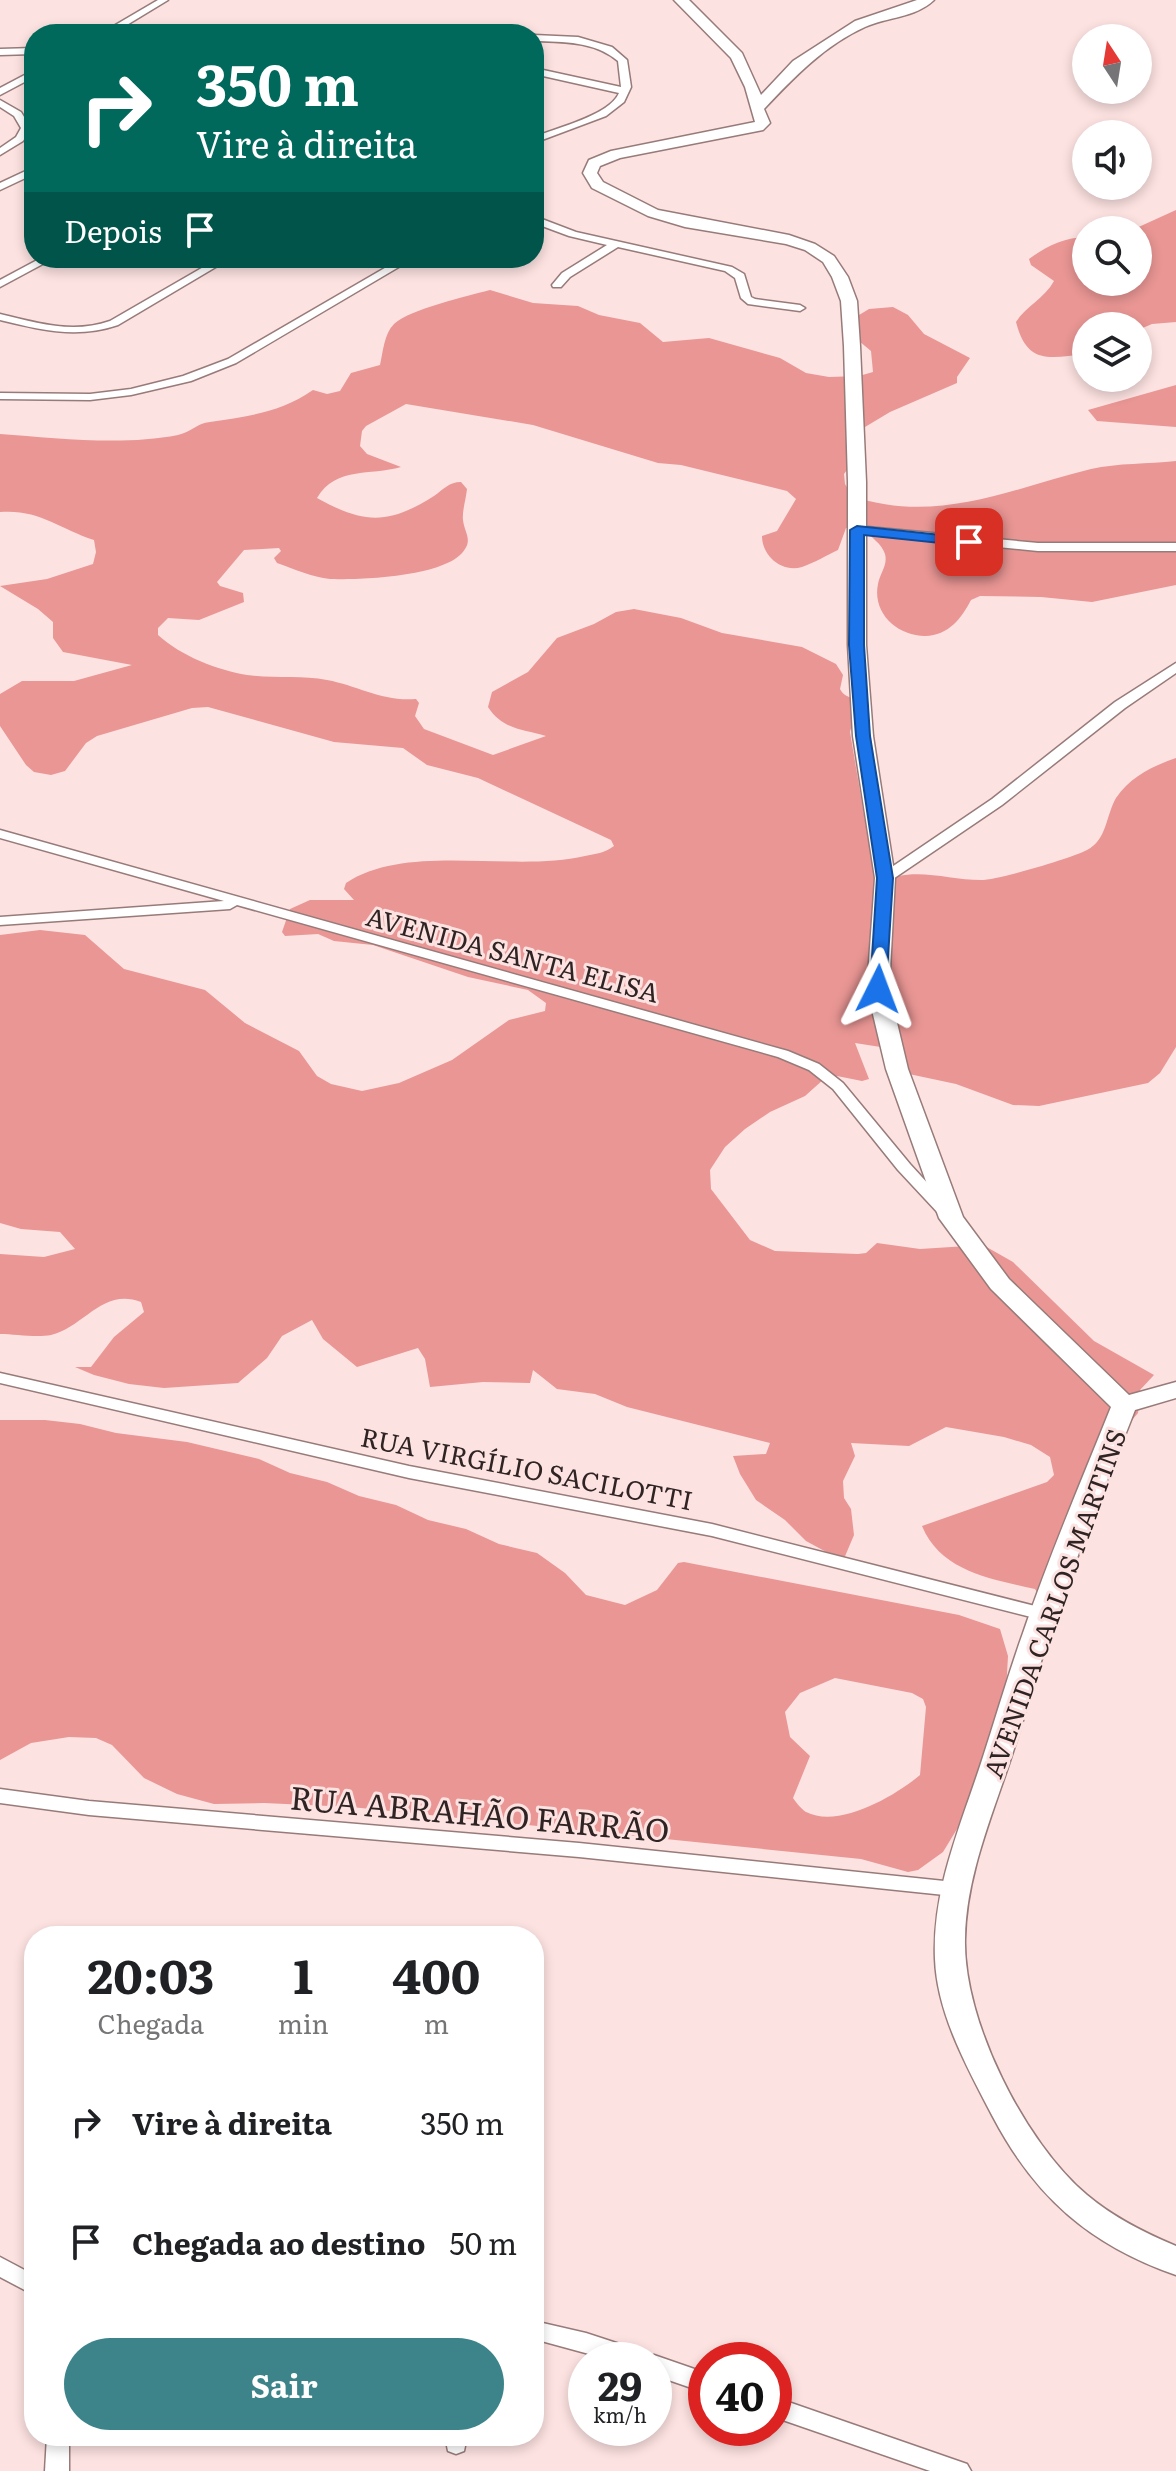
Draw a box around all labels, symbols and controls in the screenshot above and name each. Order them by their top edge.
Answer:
north arrow [1072,24,1152,104]
map controls [1072,24,1152,392]
text: 350 m [196,40,359,123]
icon: right [64,56,168,160]
text: Vire à direita [196,116,417,169]
button: sound [1072,120,1152,200]
text: Depois [64,208,162,252]
icon: arrive [178,208,222,252]
button: search [1072,216,1152,296]
button: layers [1072,312,1152,392]
pin [935,508,1003,576]
icon: arrive [947,520,991,564]
street label: AVENIDA SANTA ELISA [362,895,664,1011]
position arrow [836,947,920,1031]
street label: RUA VIRGÍLIO SACILOTTI [358,1416,696,1518]
street label: AVENIDA CARLOS MARTINS [972,1423,1134,1783]
street label: RUA ABRAHÃO FARRÃO [288,1772,672,1852]
text: 20:03 [88,1938,214,2009]
text: 1 [293,1938,313,2009]
text: 400 [392,1938,480,2009]
text: Chegada [98,2003,204,2042]
text: min [278,2003,329,2042]
text: m [424,2003,449,2042]
icon: right [64,2100,108,2144]
text: Vire à direita [132,2100,332,2144]
text: 350 m [420,2100,504,2144]
icon: arrive [64,2220,108,2264]
text: Chegada ao destino [132,2220,425,2264]
text: 50 m [449,2220,517,2264]
button: Sair [64,2338,504,2430]
speed limit sign: 40 [688,2342,792,2446]
text: 29 [598,2354,642,2413]
text: km/h [593,2399,647,2429]

